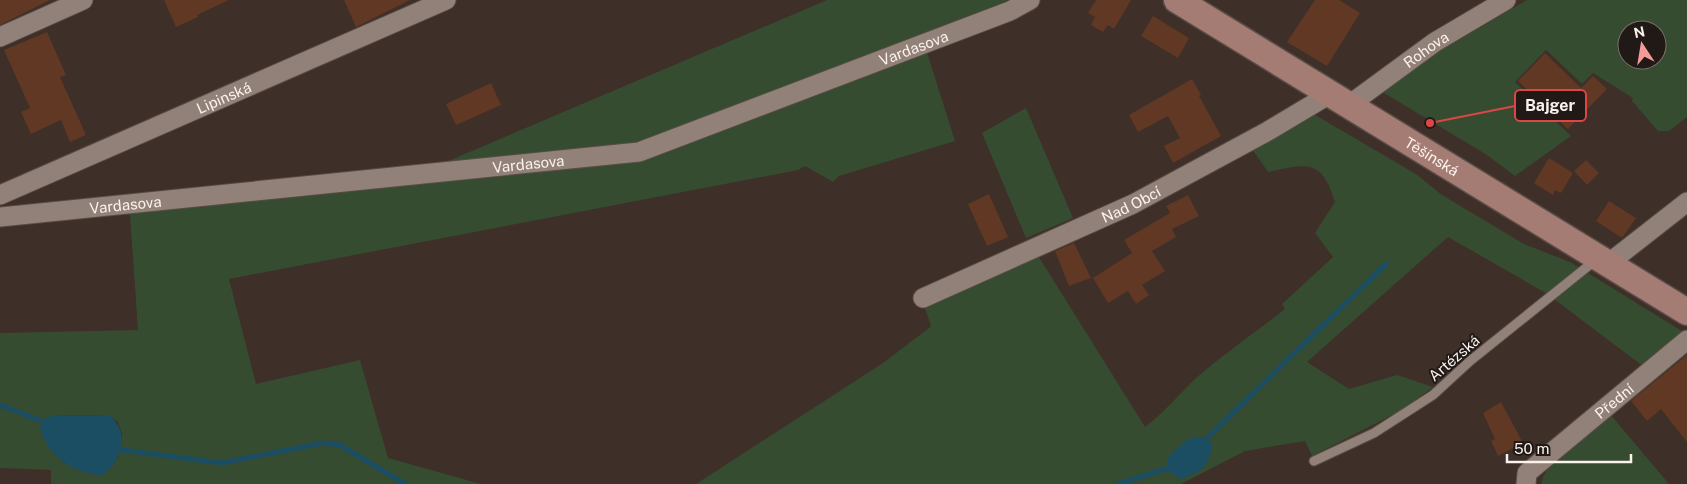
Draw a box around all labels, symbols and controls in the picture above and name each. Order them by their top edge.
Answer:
north arrow [1617,20,1667,70]
text: N [1632,23,1646,41]
street label: Vardasova [877,27,950,68]
street label: Rohova [1400,28,1451,71]
street label: Lipinská [194,78,254,117]
callout: Bajger [1515,90,1586,121]
text: Bajger [1525,96,1576,115]
street label: Těšínská [1402,133,1462,179]
street label: Vardasova [491,151,565,175]
street label: Nad Obcí [1099,182,1164,226]
street label: Vardasova [89,192,162,216]
street label: Artézská [1425,331,1483,385]
street label: Přední [1591,380,1637,422]
scale bar [1507,432,1631,464]
text: 50 m [1514,440,1549,457]

